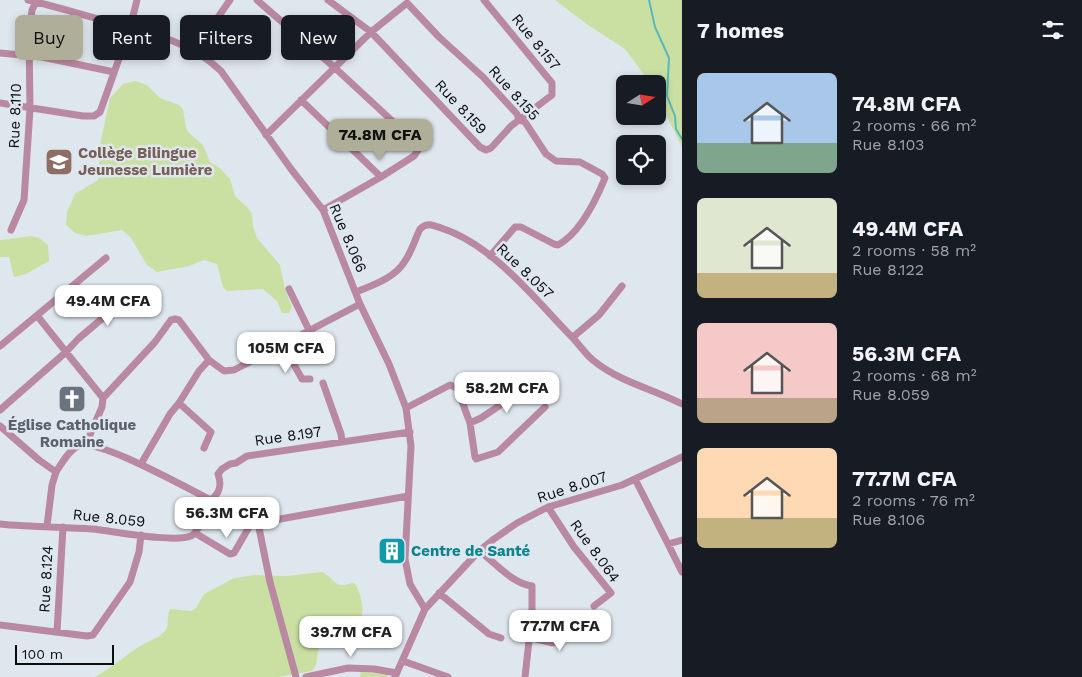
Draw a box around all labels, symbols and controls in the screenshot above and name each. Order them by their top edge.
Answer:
street label: Rue 8.157 [508,10,564,74]
chip: Buy [15,15,83,60]
chip: Rent [93,15,170,60]
chip: Filters [180,15,271,60]
chip: New [281,15,355,60]
icon: filters [1039,16,1067,44]
text: 7 homes [697,18,784,43]
street label: Rue 8.155 [485,62,543,124]
north arrow [616,75,666,125]
map controls [616,75,666,185]
street label: Rue 8.159 [431,76,491,138]
street label: Rue 8.110 [5,83,25,149]
text: 74.8M CFA [852,91,961,116]
icon: home [737,93,797,153]
text: 2 rooms · 66 m² [852,116,976,135]
pin: 74.8M CFA [323,119,437,161]
text: 74.8M CFA [339,125,421,144]
button: locate [616,135,666,185]
text: Rue 8.103 [852,135,924,154]
place label: Collège Bilingue Jeunesse Lumière [78,144,213,179]
school or university icon: Collège Bilingue Jeunesse Lumière [44,147,74,177]
street label: Rue 8.066 [325,201,371,275]
text: 49.4M CFA [852,216,963,241]
icon: home [737,218,797,278]
street label: Rue 8.057 [493,239,557,303]
text: 2 rooms · 58 m² [852,241,976,260]
text: Rue 8.122 [852,260,924,279]
pin: 49.4M CFA [51,284,165,327]
text: 49.4M CFA [66,291,150,310]
pin: 105M CFA [234,332,338,374]
text: 105M CFA [248,338,324,357]
text: 56.3M CFA [852,341,961,366]
icon: home [737,343,797,403]
text: 2 rooms · 68 m² [852,366,977,385]
pin: 58.2M CFA [450,372,564,414]
text: 58.2M CFA [465,378,549,397]
church icon: Église Catholique Romaine [57,384,87,414]
text: Rue 8.059 [852,385,930,404]
place label: Église Catholique Romaine [8,416,136,451]
street label: Rue 8.197 [253,422,323,450]
text: 77.7M CFA [852,466,957,491]
street label: Rue 8.007 [535,467,609,507]
icon: home [737,468,797,528]
text: 2 rooms · 76 m² [852,491,975,510]
pin: 56.3M CFA [170,496,284,539]
text: 56.3M CFA [186,503,268,522]
street label: Rue 8.059 [72,505,146,531]
text: Rue 8.106 [852,510,925,529]
street label: Rue 8.064 [566,516,624,586]
building icon: Centre de Santé [377,536,407,566]
place label: Centre de Santé [411,542,531,560]
street label: Rue 8.124 [35,545,57,613]
pin: 77.7M CFA [503,610,617,652]
pin: 39.7M CFA [294,616,408,658]
text: 77.7M CFA [520,616,600,635]
text: 39.7M CFA [310,622,392,641]
scale bar [15,642,114,665]
text: 100 m [22,646,63,662]

